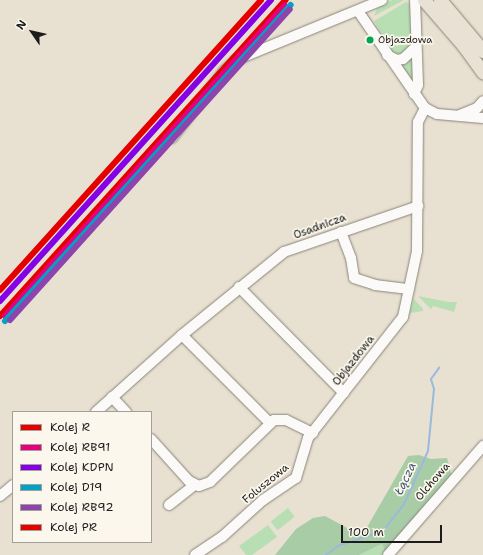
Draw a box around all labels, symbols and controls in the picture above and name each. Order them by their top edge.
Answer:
north arrow [12,12,52,52]
text: N [13,17,30,33]
place label: Objazdowa [378,34,433,46]
marker: Objazdowa [365,35,375,45]
street label: Osadnicza [292,211,348,243]
street label: Objazdowa [330,333,378,389]
legend [12,411,152,543]
text: Kolej R [50,419,90,435]
text: Kolej RB91 [50,439,110,455]
text: Kolej KDPN [50,459,114,475]
water label: Łącza [392,460,420,498]
street label: Olchowa [413,460,453,504]
street label: Foluszowa [240,461,292,507]
text: Kolej D19 [50,479,103,495]
text: Kolej RB92 [50,499,114,515]
scale bar [343,517,444,543]
text: Kolej PR [50,519,97,535]
text: 100 m [348,524,384,540]

